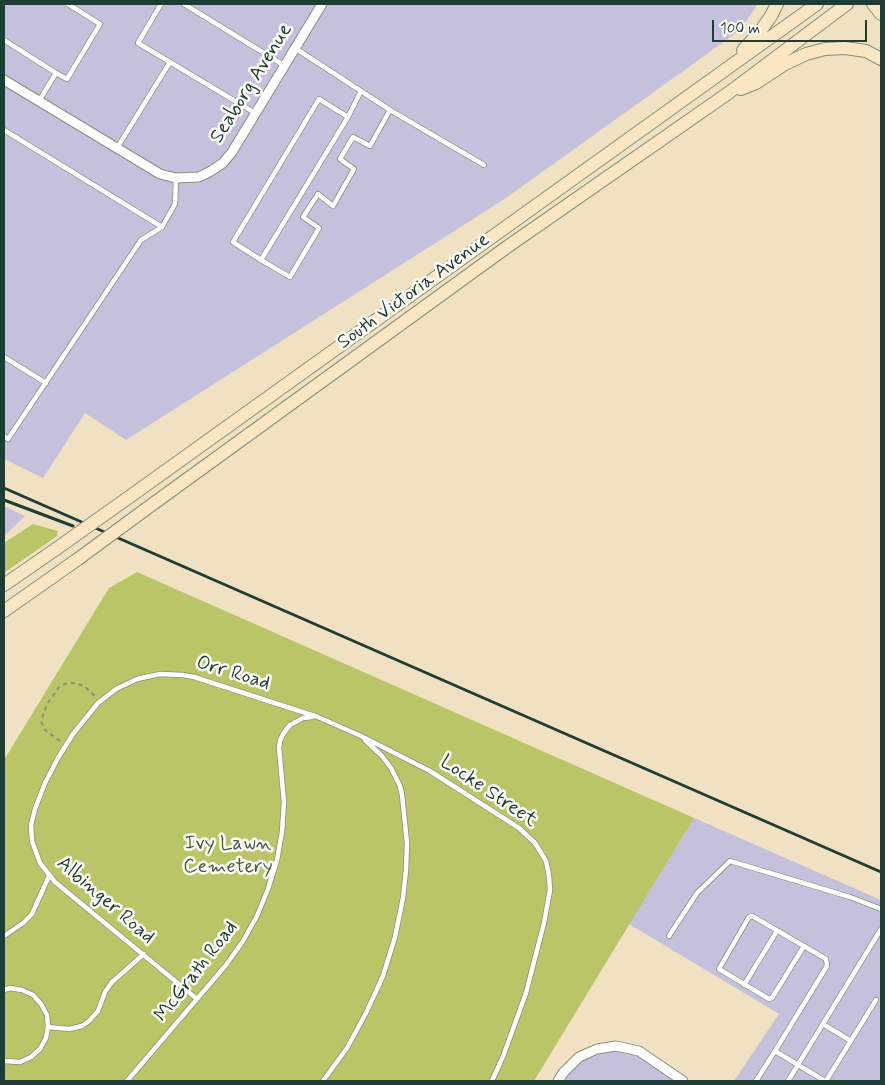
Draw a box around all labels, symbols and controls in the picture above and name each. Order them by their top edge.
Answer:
scale bar [715,10,870,42]
text: 100 m [720,19,760,39]
street label: Seaborg Avenue [206,20,298,148]
street label: South Victoria Avenue [333,229,495,355]
street label: Orr Road [193,651,273,697]
street label: Locke Street [435,751,541,833]
park label: Ivy Lawn Cemetery [183,833,273,880]
street label: Albinger Road [51,852,159,950]
street label: McGrath Road [150,917,244,1027]

